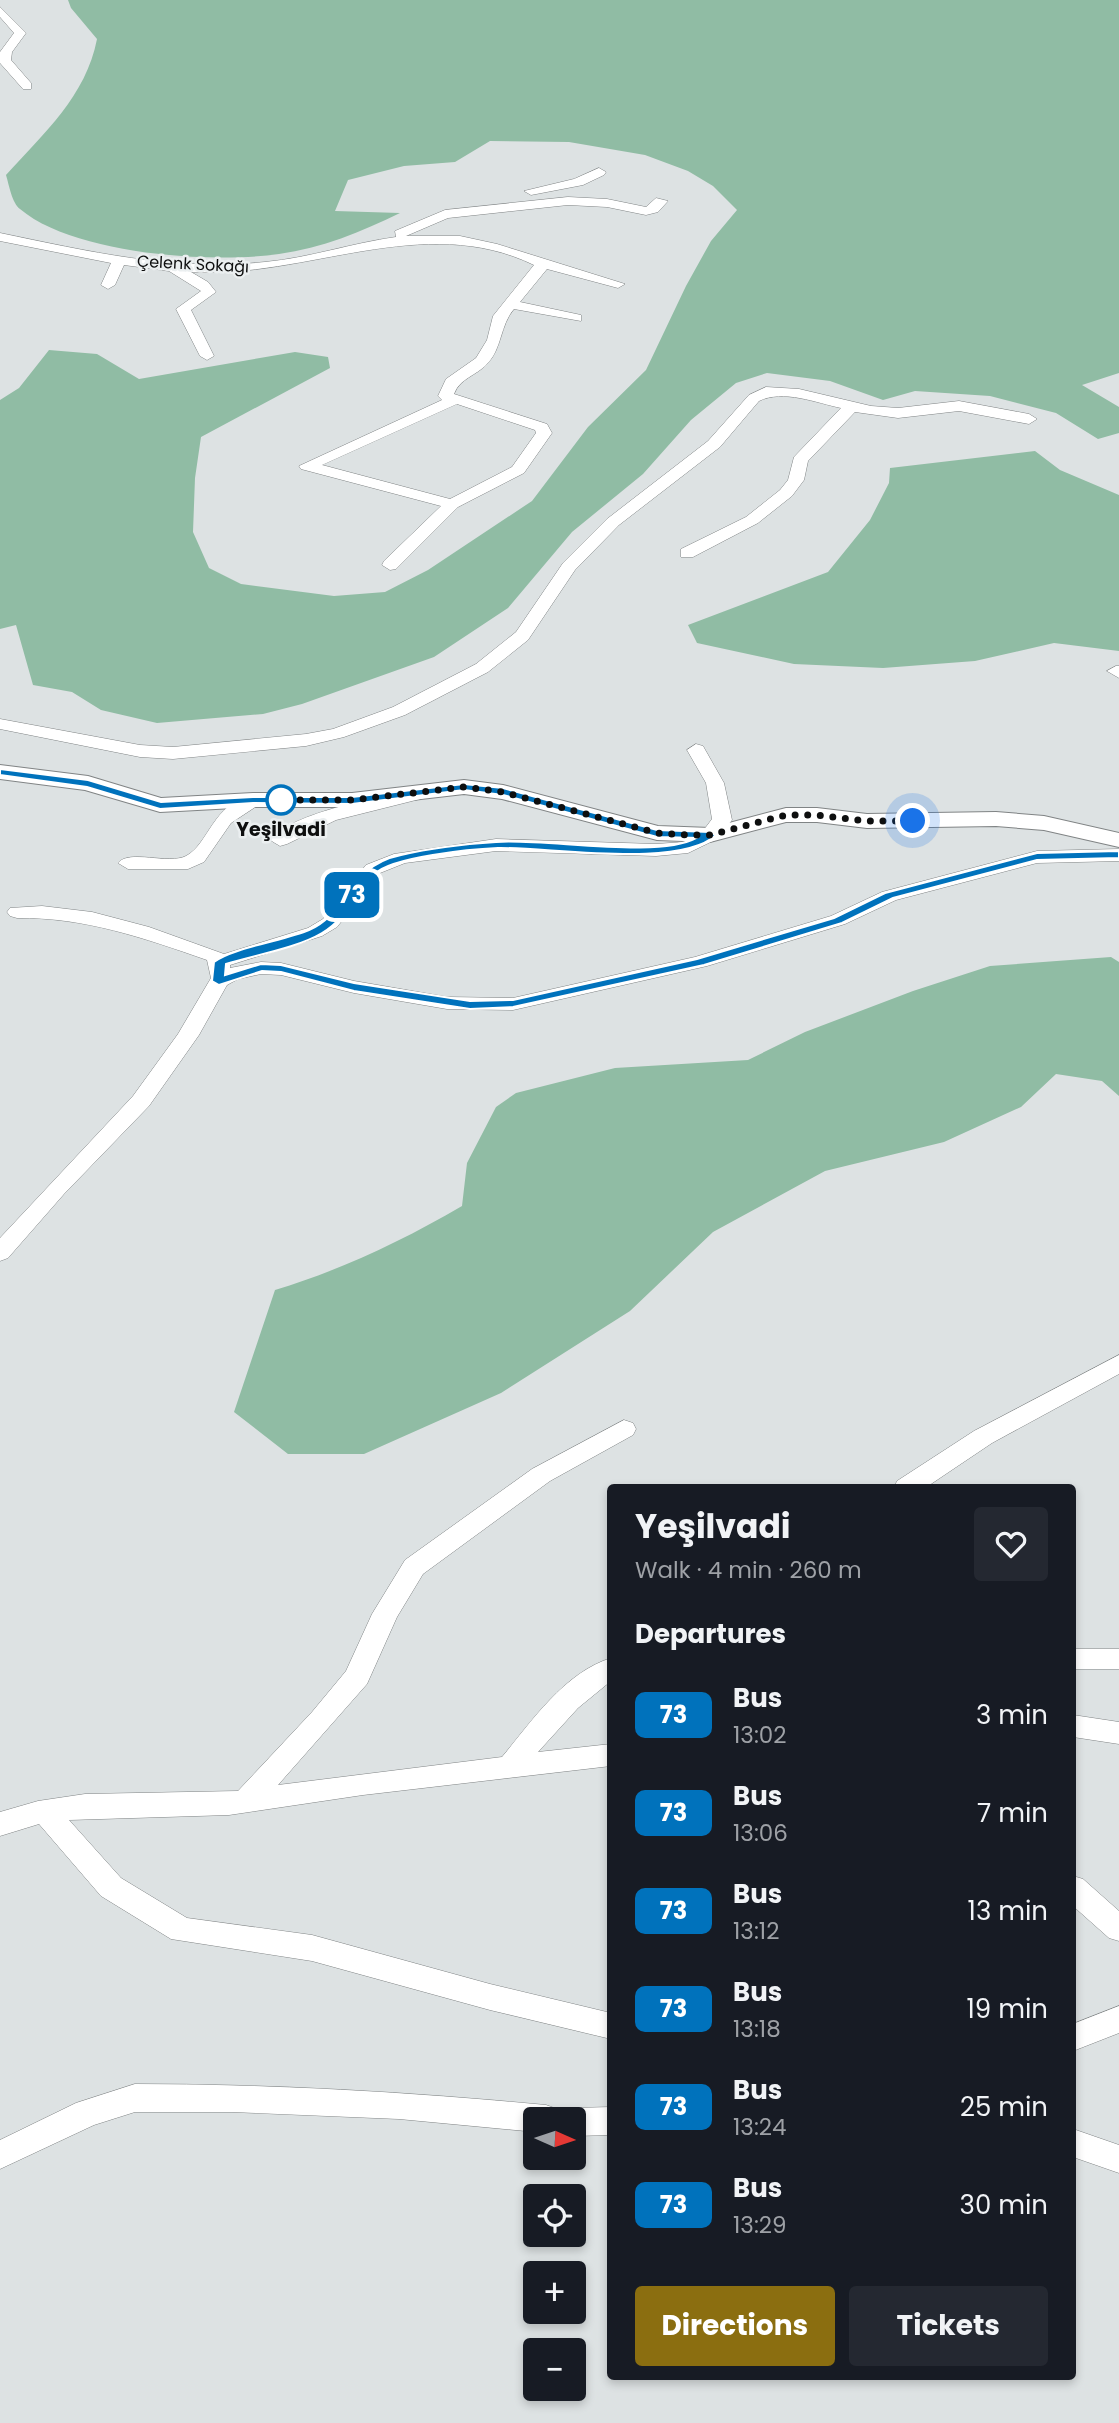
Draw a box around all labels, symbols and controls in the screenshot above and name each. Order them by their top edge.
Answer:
street label: Çelenk Sokağı [136,250,250,278]
marker: Yeşilvadi [266,785,296,815]
your location [895,803,930,838]
place label: Yeşilvadi [236,816,326,843]
line badge: 73 [320,872,384,918]
text: 73 [338,878,366,911]
text: Yeşilvadi [635,1503,791,1550]
button: heart [974,1507,1048,1581]
text: Walk · 4 min · 260 m [635,1554,862,1586]
text: Departures [635,1616,786,1652]
text: Bus [733,1680,782,1716]
text: 3 min [976,1697,1048,1733]
text: 73 [660,1698,687,1731]
text: 13:02 [733,1719,786,1751]
text: Bus [733,1778,782,1814]
text: 7 min [977,1795,1048,1831]
text: 73 [660,1796,687,1829]
text: 13:06 [733,1817,788,1849]
text: Bus [733,1876,782,1912]
text: 13 min [968,1893,1048,1929]
text: 73 [660,1894,687,1927]
text: 13:12 [733,1915,779,1947]
text: Bus [733,1974,782,2010]
text: 19 min [967,1991,1048,2027]
text: 73 [660,1992,687,2025]
text: 13:18 [733,2013,781,2045]
text: Bus [733,2072,782,2108]
text: 25 min [960,2089,1048,2125]
text: 73 [660,2090,687,2123]
north arrow [523,2107,586,2170]
map controls [523,2107,586,2401]
text: 13:24 [733,2111,787,2143]
text: Bus [733,2170,782,2206]
button: locate [523,2184,586,2247]
text: 30 min [960,2187,1048,2223]
text: 73 [660,2188,687,2221]
text: 13:29 [733,2209,787,2241]
button: + [523,2261,586,2324]
button: Directions [635,2286,835,2366]
button: Tickets [849,2286,1048,2366]
button: − [523,2338,586,2401]

